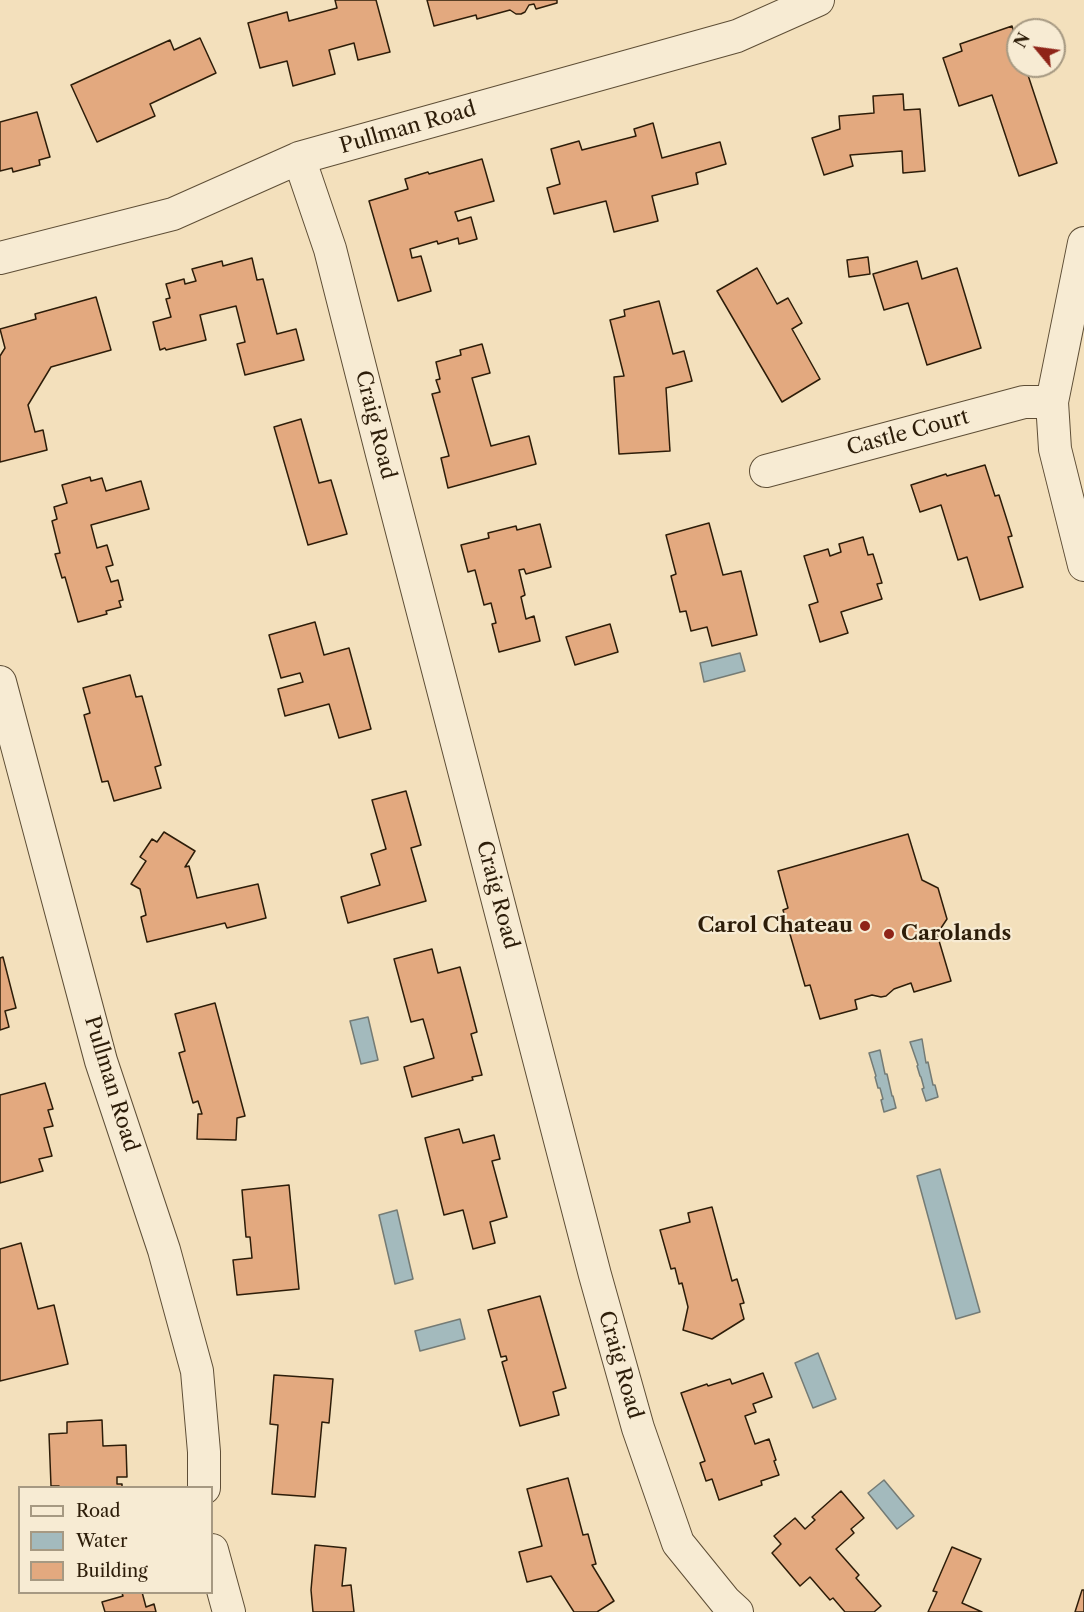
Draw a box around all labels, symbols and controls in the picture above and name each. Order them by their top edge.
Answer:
north arrow [1006,18,1066,78]
text: N [1010,29,1034,51]
street label: Pullman Road [337,97,479,159]
street label: Craig Road [349,368,401,482]
street label: Castle Court [844,405,972,461]
street label: Craig Road [470,838,524,952]
place label: Carol Chateau [697,913,853,939]
marker: Carol Chateau [858,919,872,933]
place label: Carolands [901,921,1011,947]
marker: Carolands [882,927,896,941]
street label: Pullman Road [78,1013,144,1155]
street label: Craig Road [593,1308,647,1422]
legend [18,1486,213,1594]
text: Road [76,1500,121,1522]
text: Water [76,1530,128,1552]
text: Building [76,1560,148,1582]

